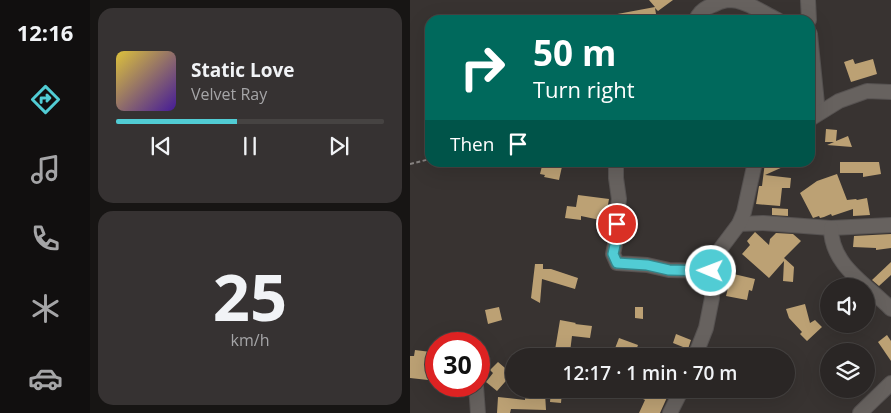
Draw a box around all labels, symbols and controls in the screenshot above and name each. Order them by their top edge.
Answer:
text: 12:16 [17,17,73,47]
text: 50 m [533,29,616,76]
icon: right [450,35,515,100]
text: Static Love [191,57,294,83]
text: Turn right [533,74,635,104]
icon: directions [28,82,63,117]
text: Velvet Ray [191,83,267,105]
icon: arrive [504,130,532,158]
text: Then [450,131,494,157]
icon: previous [147,132,175,160]
icon: pause [236,132,264,160]
icon: next [325,132,353,160]
icon: music [28,152,63,187]
pin [596,203,638,245]
icon: arrive [603,210,631,238]
icon: phone [28,221,63,256]
position arrow [684,244,736,296]
text: 25 [213,252,287,340]
map controls [820,278,875,398]
button: sound [820,278,875,333]
icon: climate [28,291,63,326]
text: km/h [231,329,269,351]
speed limit sign: 30 [425,332,490,397]
button: layers [820,343,875,398]
text: 12:17 · 1 min · 70 m [563,360,737,386]
icon: car [28,361,63,396]

